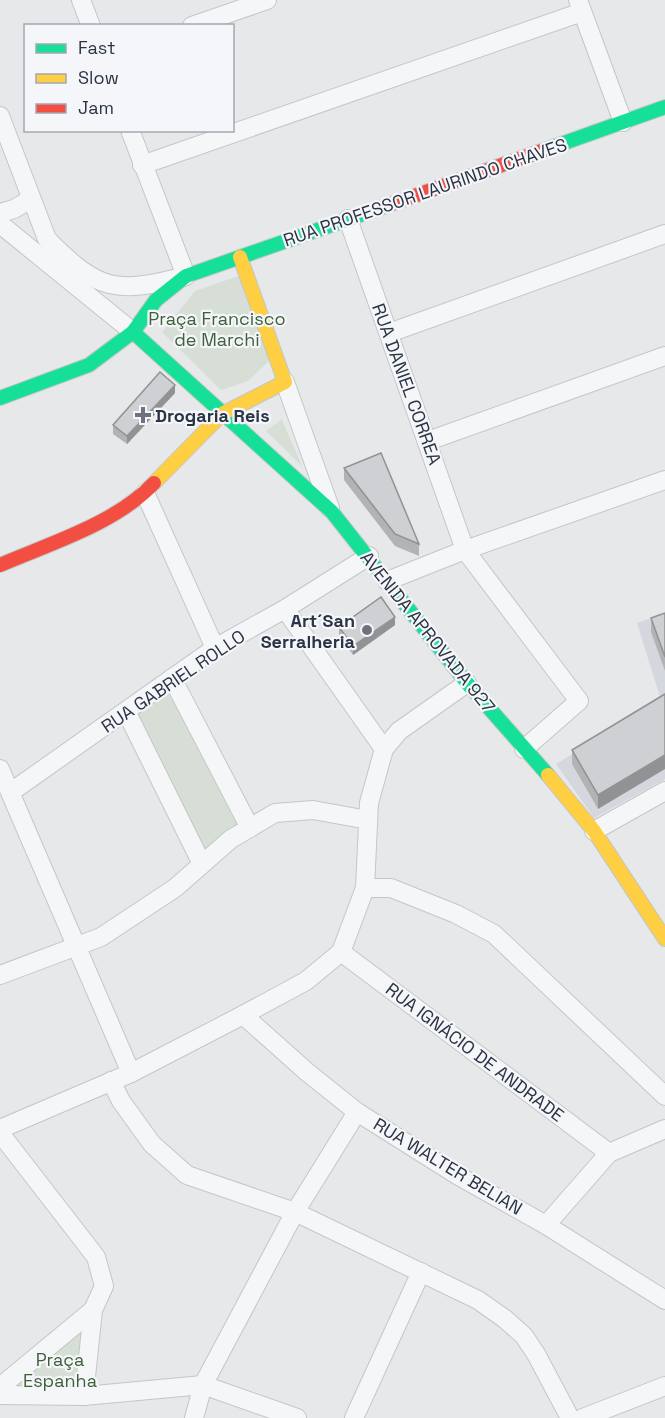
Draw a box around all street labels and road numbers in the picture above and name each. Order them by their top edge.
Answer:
street label: RUA PROFESSOR LAURINDO CHAVES [280,133,570,251]
street label: RUA DANIEL CORREA [367,300,447,468]
street label: AVENIDA APROVADA 927 [356,546,500,718]
street label: RUA GABRIEL ROLLO [97,624,249,738]
street label: RUA IGNÁCIO DE ANDRADE [381,977,569,1127]
street label: RUA WALTER BELIAN [369,1112,527,1220]

